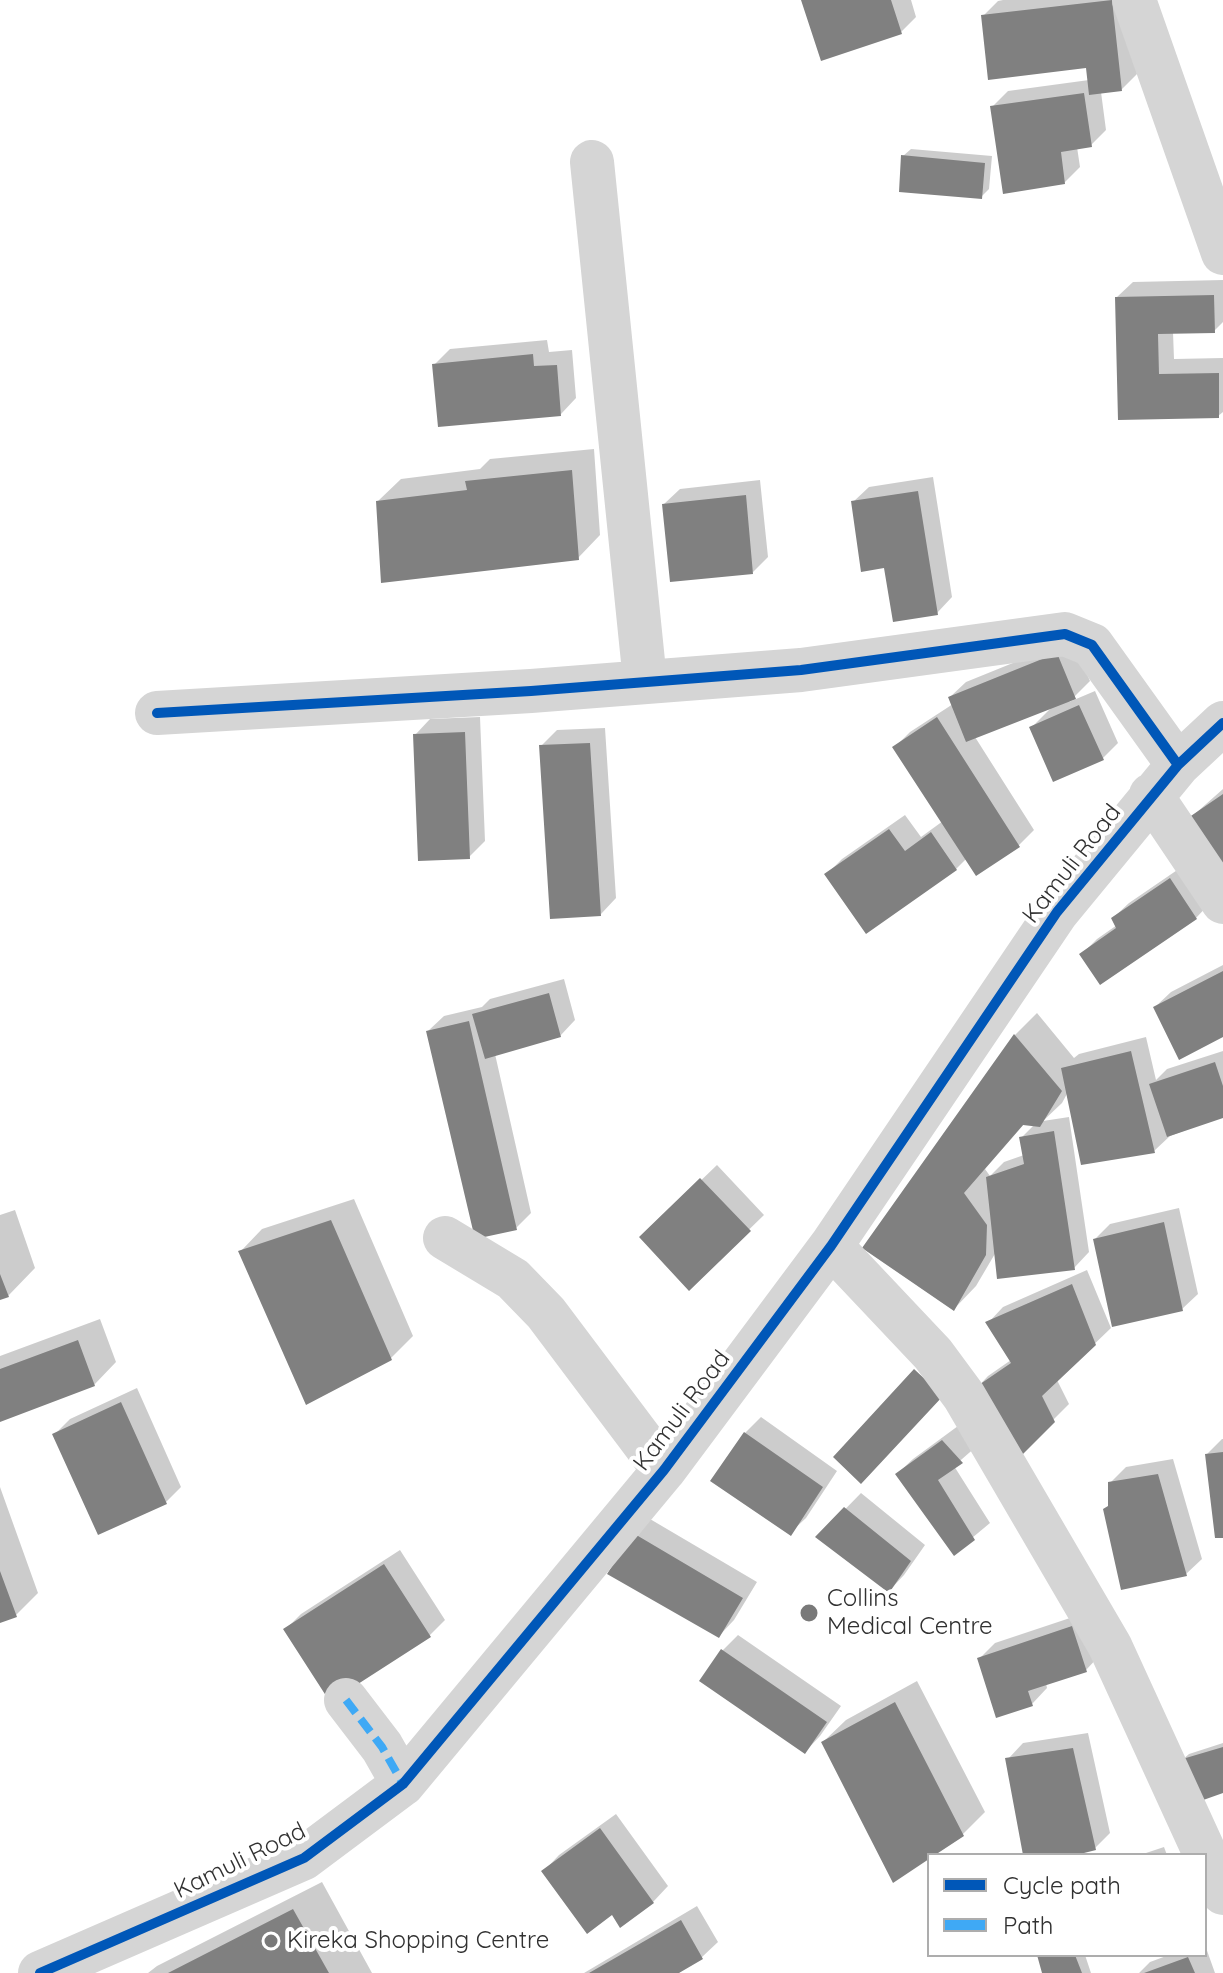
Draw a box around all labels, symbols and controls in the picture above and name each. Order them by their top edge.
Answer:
street label: Kamuli Road [1017,799,1127,929]
street label: Kamuli Road [627,1345,737,1477]
place label: Collins Medical Centre [827,1585,993,1641]
marker: Collins Medical Centre [798,1602,820,1624]
street label: Kamuli Road [169,1817,311,1905]
legend [927,1853,1207,1957]
text: Cycle path [1003,1870,1121,1900]
text: Path [1003,1910,1054,1940]
place label: Kireka Shopping Centre [287,1927,549,1955]
marker: Kireka Shopping Centre [262,1932,280,1950]

